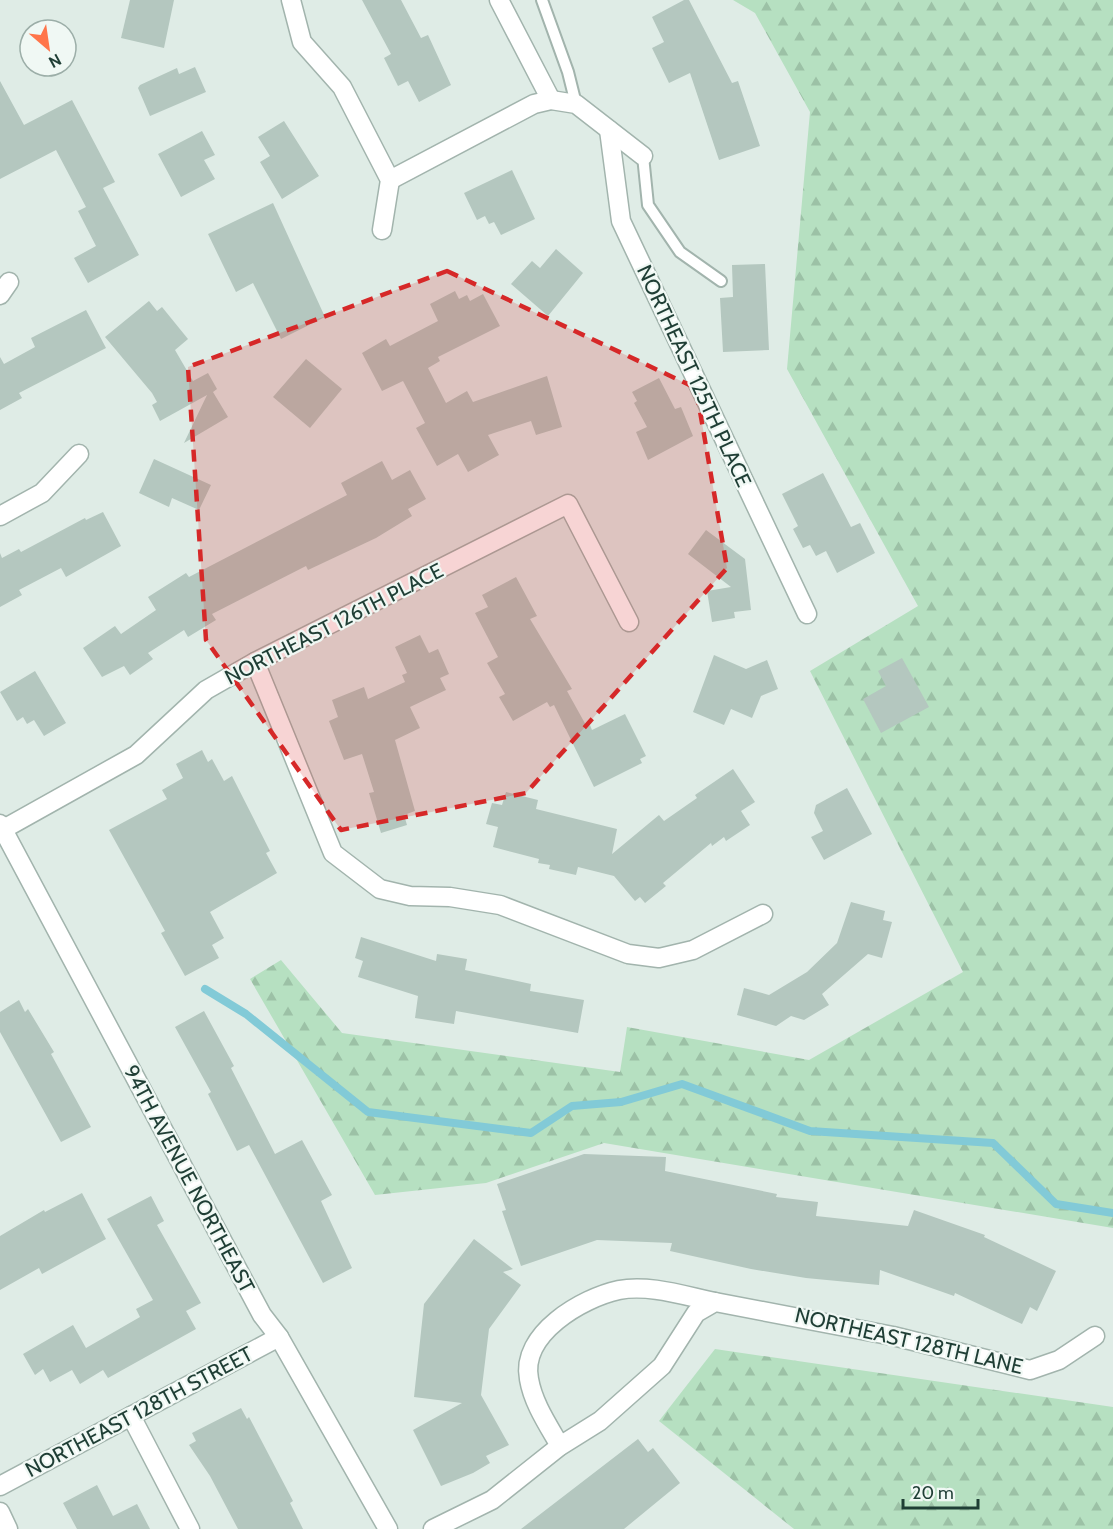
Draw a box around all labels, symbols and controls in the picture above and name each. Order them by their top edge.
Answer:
north arrow [18,18,78,78]
text: N [45,50,65,72]
street label: NORTHEAST 125TH PLACE [632,261,757,491]
street label: NORTHEAST 126TH PLACE [220,558,447,690]
street label: 94TH AVENUE NORTHEAST [119,1061,260,1297]
street label: NORTHEAST 128TH LANE [793,1302,1026,1379]
street label: NORTHEAST 128TH STREET [21,1341,257,1482]
scale bar [903,1472,978,1510]
text: 20 m [912,1482,954,1504]

